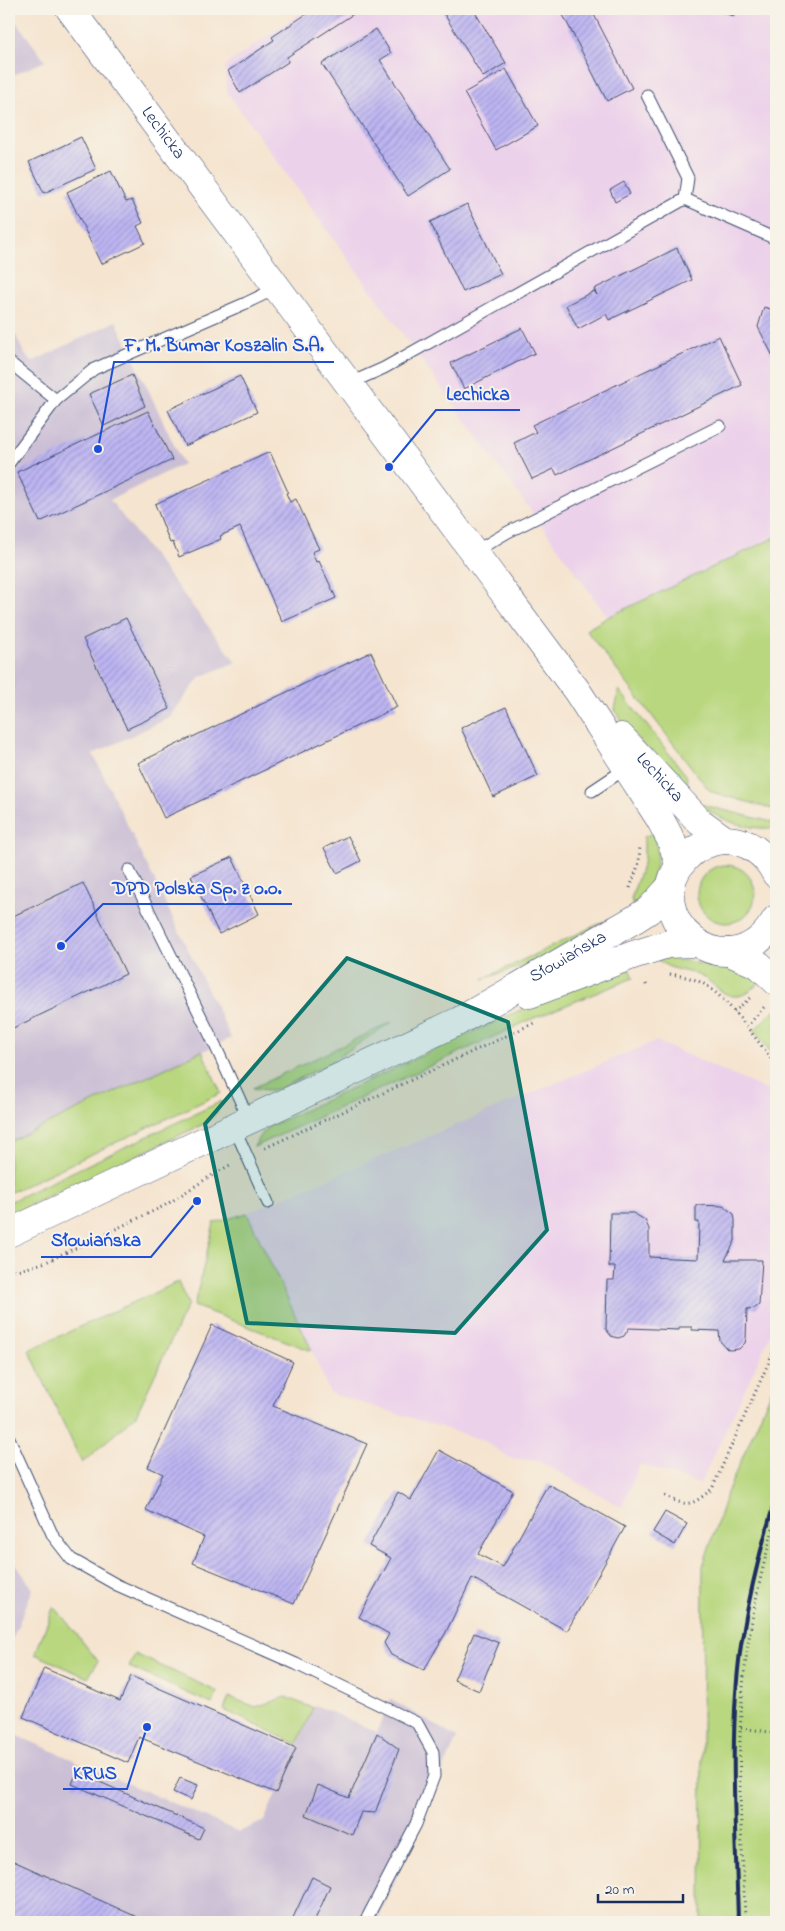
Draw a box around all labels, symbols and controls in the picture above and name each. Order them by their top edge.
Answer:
street label: Lechicka [134,101,191,165]
callout: F. M. Bumar Koszalin S.A. [114,328,334,362]
text: F. M. Bumar Koszalin S.A. [123,333,324,360]
callout: Lechicka [436,376,520,410]
text: Lechicka [446,382,510,409]
street label: Lechicka [629,747,689,809]
callout: DPD Polska Sp. z o.o. [103,870,292,904]
text: DPD Polska Sp. z o.o. [111,876,282,903]
street label: Słowiańska [525,925,612,990]
callout: Słowiańska [41,1223,151,1257]
text: Słowiańska [51,1228,141,1255]
callout: KRUS [63,1755,127,1789]
text: KRUS [73,1761,117,1788]
scale bar [598,1871,682,1903]
text: 20 m [605,1879,635,1901]

